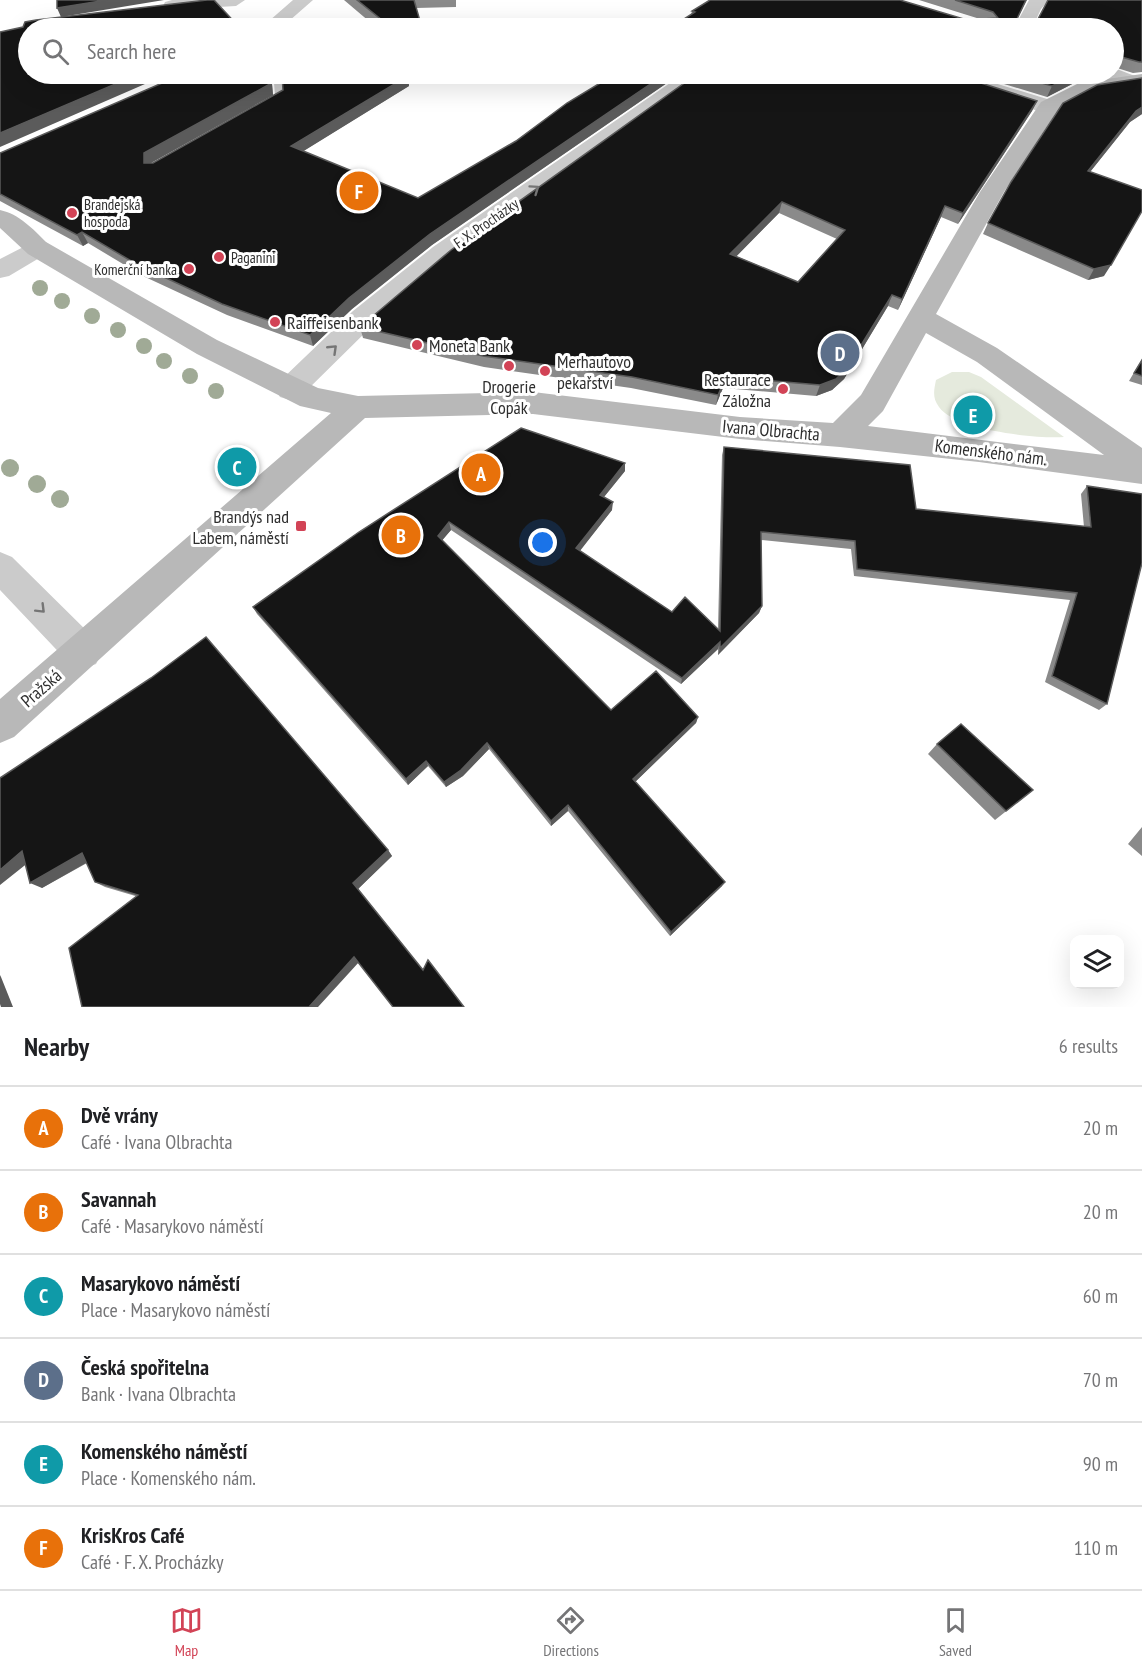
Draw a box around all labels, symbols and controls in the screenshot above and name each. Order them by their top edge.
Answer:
search box [18,18,1124,84]
icon: search [39,35,72,68]
text: Search here [87,37,176,65]
pin: F [340,168,378,213]
one-way arrow [528,185,539,196]
street label: F. X. Procházky [450,194,522,252]
place label: Brandejská hospoda [84,195,141,231]
marker: Brandejská hospoda [65,206,79,220]
place label: Paganini [231,248,276,267]
marker: Paganini [212,250,226,264]
place label: Komerční banka [94,260,177,279]
marker: Komerční banka [182,262,196,276]
place label: Raiffeisenbank [287,311,379,334]
marker: Raiffeisenbank [268,315,282,329]
pin: D [820,330,860,376]
place label: Moneta Bank [429,334,510,357]
marker: Moneta Bank [410,338,424,352]
one-way arrow [326,345,337,356]
place label: Merhautovo pekařství [557,350,631,394]
marker: Drogerie Copák [502,359,516,373]
marker: Merhautovo pekařství [538,364,552,378]
place label: Restaurace Záložna [704,368,771,412]
place label: Drogerie Copák [482,375,536,419]
marker: Restaurace Záložna [776,382,790,396]
pin: E [954,392,992,438]
street label: Ivana Olbrachta [721,414,821,446]
street label: Komenského nám. [934,434,1048,470]
pin: C [218,444,256,490]
pin: A [462,450,500,496]
place label: Brandýs nad Labem, náměstí [192,505,289,549]
pin: B [382,512,420,558]
marker: Brandýs nad Labem, náměstí [294,519,308,533]
your location [528,528,557,557]
one-way arrow [33,602,44,613]
street label: Pražská [16,664,66,712]
map controls [1070,935,1124,989]
button: layers [1070,935,1124,989]
text: Nearby [24,1030,89,1063]
text: 6 results [1059,1033,1118,1059]
text: Dvě vrány [81,1101,158,1129]
text: A [38,1115,49,1141]
text: 20 m [1083,1115,1118,1141]
text: Café · Ivana Olbrachta [81,1129,233,1155]
text: Savannah [81,1185,156,1213]
text: B [39,1199,48,1225]
text: 20 m [1083,1199,1118,1225]
text: Café · Masarykovo náměstí [81,1213,264,1239]
text: Masarykovo náměstí [81,1269,240,1297]
text: C [39,1283,48,1309]
text: 60 m [1083,1283,1118,1309]
text: Place · Masarykovo náměstí [81,1297,270,1323]
text: Česká spořitelna [81,1353,209,1381]
text: D [38,1367,49,1393]
text: 70 m [1083,1367,1118,1393]
text: Bank · Ivana Olbrachta [81,1381,236,1407]
text: Komenského náměstí [81,1437,247,1465]
text: E [39,1451,48,1477]
text: 90 m [1083,1451,1118,1477]
text: Place · Komenského nám. [81,1465,256,1491]
text: KrisKros Café [81,1521,185,1549]
text: F [39,1535,48,1561]
text: 110 m [1074,1535,1118,1561]
text: Café · F. X. Procházky [81,1549,224,1575]
tab: Map [170,1604,203,1660]
tab: Directions [543,1604,599,1660]
tab: Saved [939,1604,972,1660]

